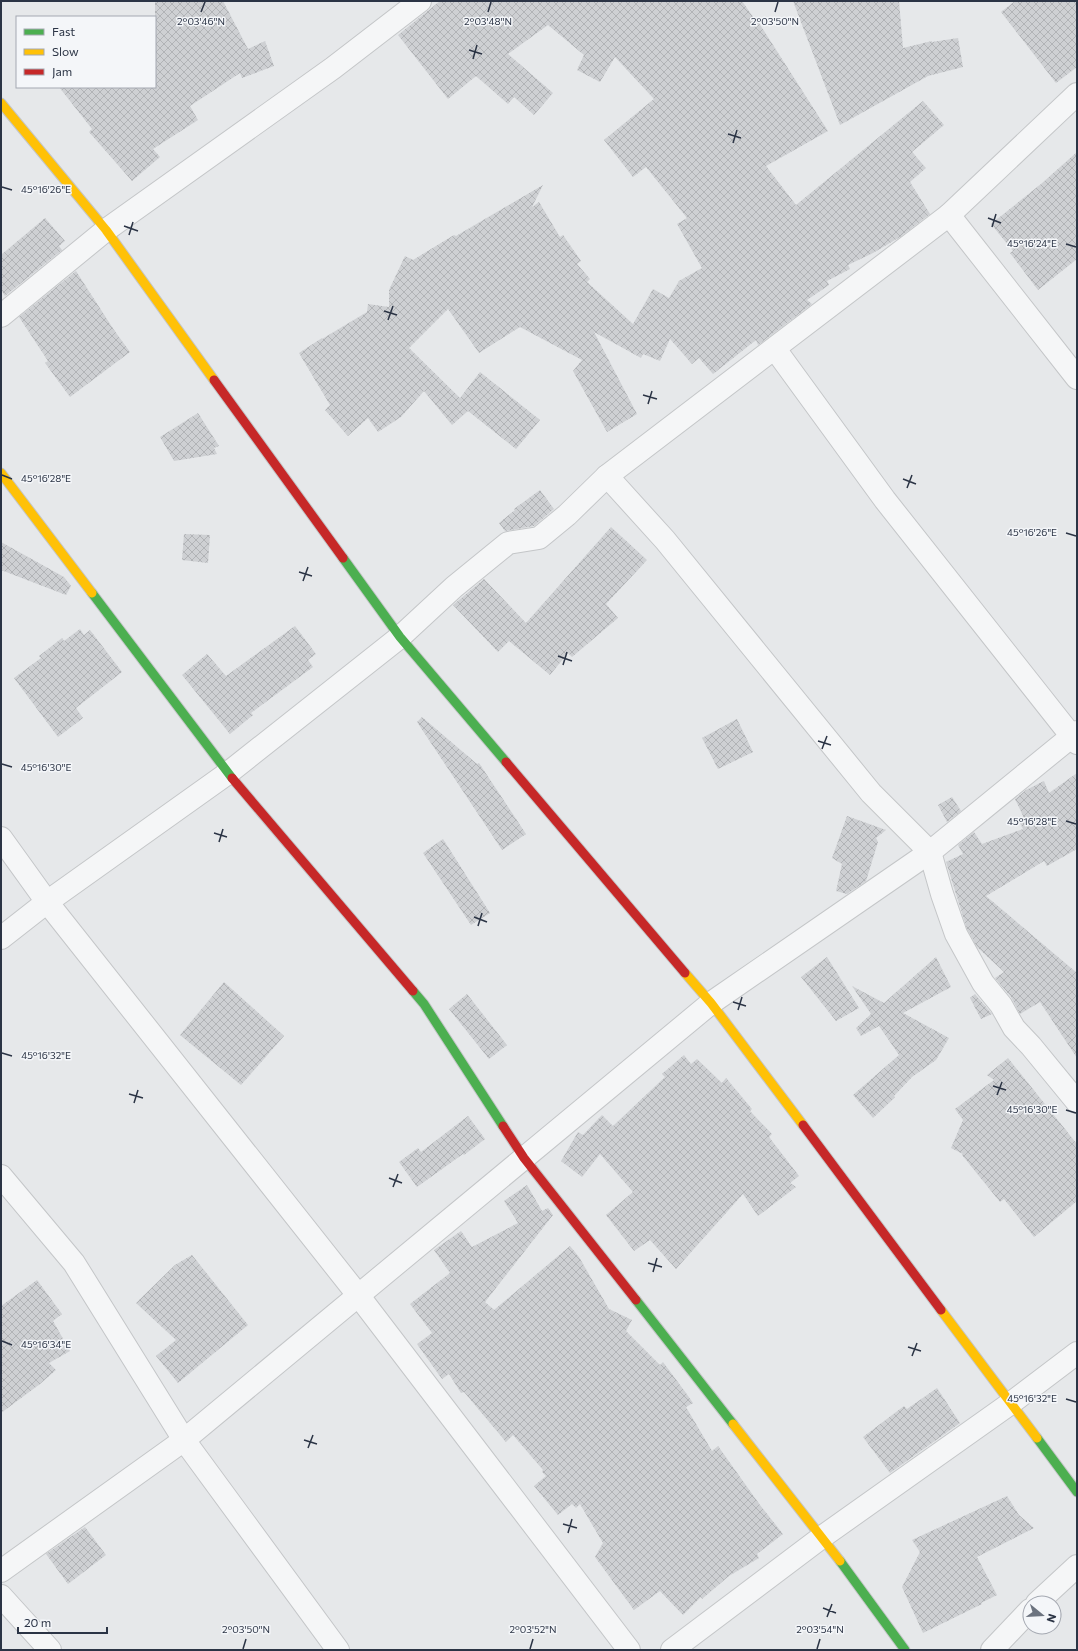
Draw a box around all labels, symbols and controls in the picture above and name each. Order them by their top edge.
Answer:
text: 2°03'46"N [177,15,225,27]
text: 2°03'48"N [464,15,512,27]
text: 2°03'50"N [751,15,799,27]
legend [16,16,156,88]
text: Fast [52,24,75,38]
text: Slow [52,44,79,58]
text: Jam [52,64,72,79]
text: 45°16'26"E [21,183,71,195]
text: 45°16'24"E [1007,237,1057,249]
text: 45°16'28"E [21,472,71,484]
text: 45°16'26"E [1007,526,1057,538]
text: 45°16'30"E [21,761,71,773]
text: 45°16'28"E [1007,815,1057,827]
text: 45°16'32"E [21,1049,71,1061]
text: 45°16'30"E [1007,1103,1057,1115]
text: 45°16'34"E [21,1338,71,1350]
text: 45°16'32"E [1007,1392,1057,1404]
north arrow [1022,1595,1062,1635]
scale bar [18,1609,107,1635]
text: N [1045,1612,1059,1624]
text: 20 m [24,1615,51,1629]
text: 2°03'50"N [222,1623,270,1635]
text: 2°03'52"N [509,1623,557,1635]
text: 2°03'54"N [796,1623,844,1635]

